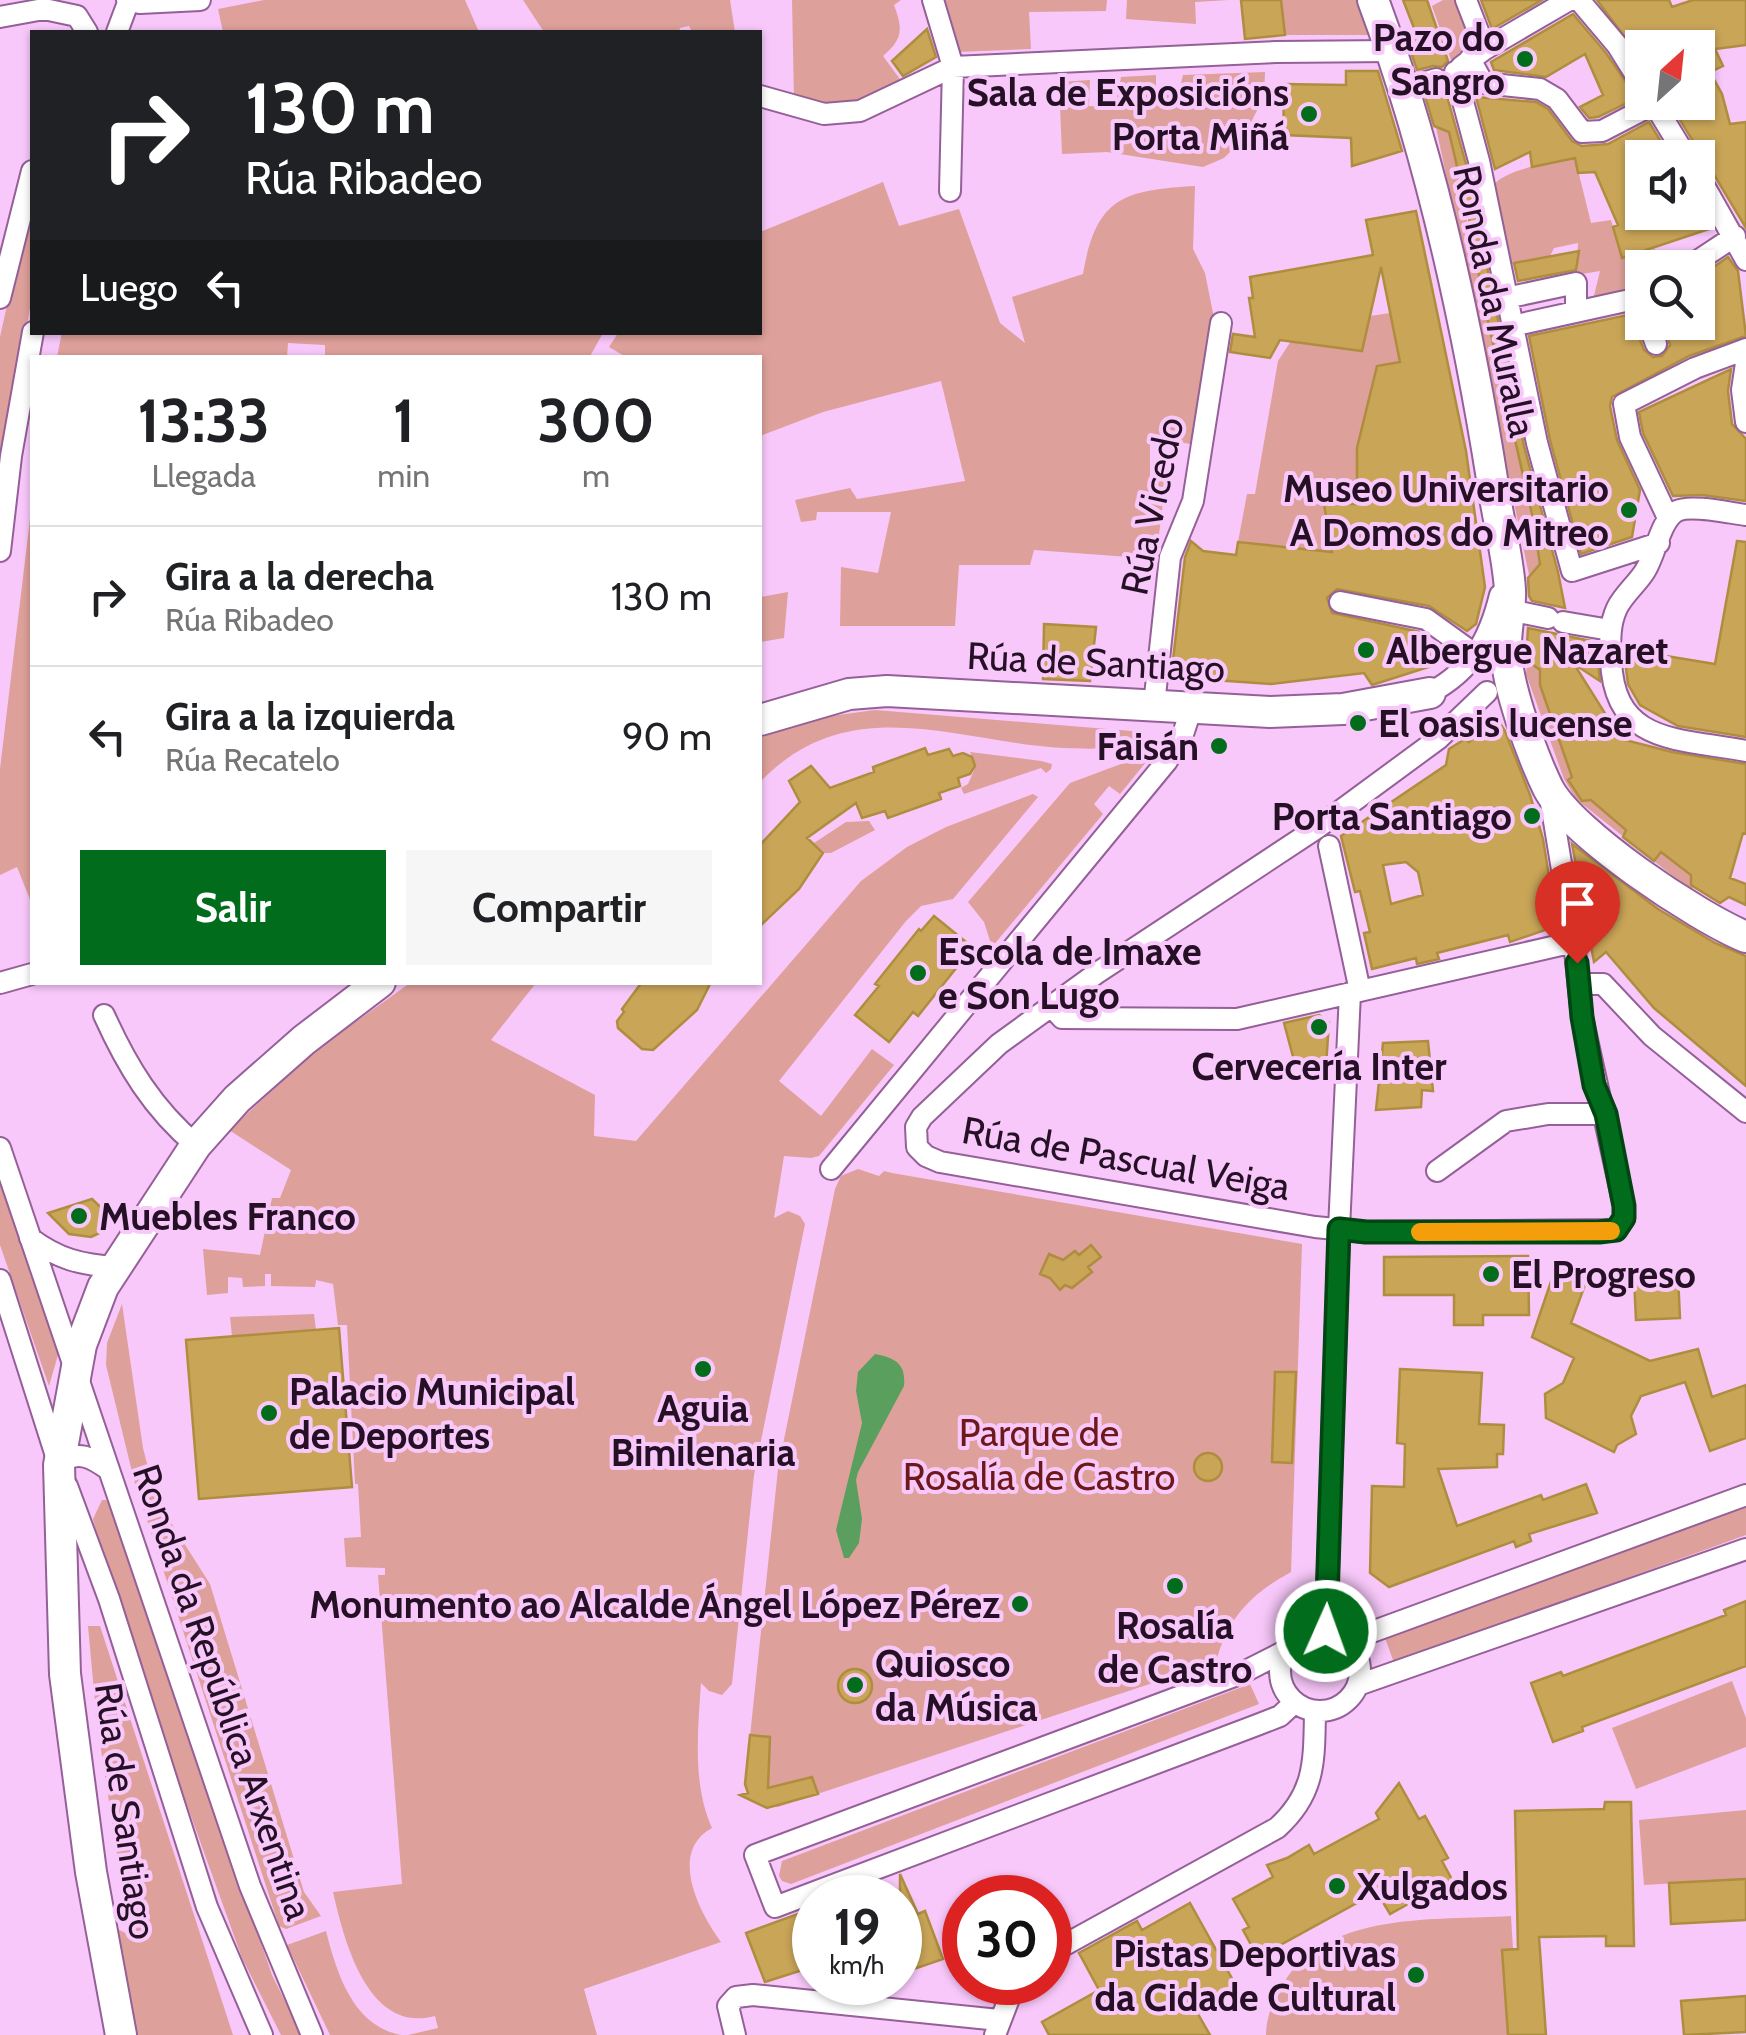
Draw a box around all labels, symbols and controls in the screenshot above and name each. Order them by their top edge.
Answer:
place label: Pazo do Sangro [1373,14,1505,105]
north arrow [1625,30,1715,120]
map controls [1625,30,1715,340]
marker: Pazo do Sangro [1514,48,1536,70]
text: 130 m [245,65,435,151]
place label: Sala de Exposicións Porta Miñá [967,69,1289,160]
icon: right [80,70,210,200]
marker: Sala de Exposicións Porta Miñá [1298,103,1320,125]
button: sound [1625,140,1715,230]
text: Rúa Ribadeo [245,151,483,205]
street label: Ronda da Muralla [1443,161,1547,441]
button: search [1625,250,1715,340]
icon: left [198,260,253,315]
text: Luego [80,264,178,311]
text: 13:33 [137,384,270,457]
text: 1 [393,384,415,457]
text: 300 [538,384,655,457]
street label: Rúa Vicedo [1110,413,1194,599]
text: Llegada [152,456,256,495]
text: min [377,456,430,495]
text: m [582,456,610,495]
place label: Museo Universitario A Domos do Mitreo [1283,465,1609,556]
marker: Museo Universitario A Domos do Mitreo [1618,499,1640,521]
text: Gira a la derecha [165,553,434,600]
icon: right [80,569,135,624]
text: 130 m [611,573,712,620]
text: Rúa Ribadeo [165,600,334,639]
place label: Albergue Nazaret [1386,627,1668,674]
street label: Rúa de Santiago [966,632,1226,692]
marker: Albergue Nazaret [1355,639,1377,661]
text: Gira a la izquierda [165,693,455,740]
place label: El oasis lucense [1378,700,1633,747]
icon: left [80,709,135,764]
marker: El oasis lucense [1347,712,1369,734]
text: 90 m [622,713,712,760]
place label: Faisán [1097,723,1199,770]
marker: Faisán [1208,735,1230,757]
text: Rúa Recatelo [165,740,340,779]
place label: Porta Santiago [1272,793,1512,840]
marker: Porta Santiago [1521,805,1543,827]
button: Salir [80,850,386,965]
button: Compartir [406,850,712,965]
pin [1535,861,1620,964]
icon: arrive [1550,876,1605,931]
place label: Escola de Imaxe e Son Lugo [938,928,1202,1019]
marker: Escola de Imaxe e Son Lugo [907,962,929,984]
marker: Cervecería Inter [1308,1016,1330,1038]
place label: Cervecería Inter [1191,1043,1447,1090]
street label: Rúa de Pascual Veiga [958,1106,1294,1210]
place label: Muebles Franco [99,1193,356,1240]
marker: Muebles Franco [68,1205,90,1227]
place label: El Progreso [1511,1251,1696,1298]
marker: El Progreso [1480,1263,1502,1285]
marker: Aguia Bimilenaria [692,1358,714,1380]
place label: Palacio Municipal de Deportes [289,1368,575,1459]
place label: Aguia Bimilenaria [611,1385,795,1476]
marker: Palacio Municipal de Deportes [258,1402,280,1424]
park label: Parque de Rosalía de Castro [903,1409,1175,1500]
street label: Ronda da República Arxentina [123,1458,323,1926]
marker: Rosalía de Castro [1164,1575,1186,1597]
position arrow [1274,1579,1378,1683]
place label: Monumento ao Alcalde Ángel López Pérez [309,1581,1000,1628]
marker: Monumento ao Alcalde Ángel López Pérez [1009,1593,1031,1615]
place label: Rosalía de Castro [1098,1602,1252,1693]
place label: Quiosco da Música [875,1640,1038,1731]
marker: Quiosco da Música [844,1674,866,1696]
street label: Rúa de Santiago [85,1680,167,1942]
place label: Xulgados [1356,1863,1508,1910]
speed limit sign: 30 [942,1875,1072,2005]
marker: Xulgados [1326,1875,1348,1897]
text: 19 [834,1897,880,1958]
place label: Pistas Deportivas da Cidade Cultural [1095,1930,1396,2021]
text: km/h [830,1950,884,1980]
marker: Pistas Deportivas da Cidade Cultural [1405,1964,1427,1986]

